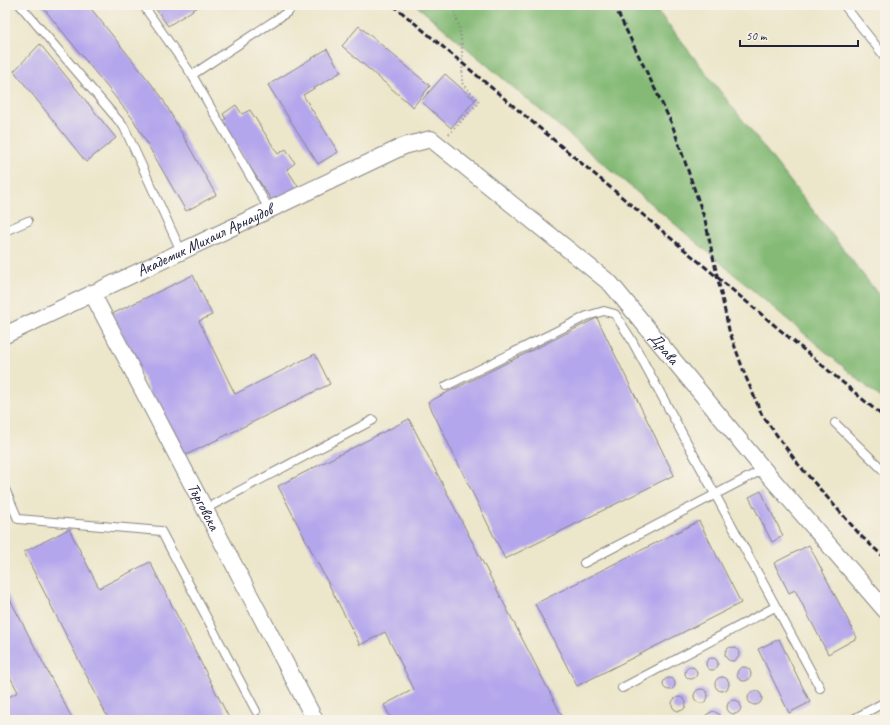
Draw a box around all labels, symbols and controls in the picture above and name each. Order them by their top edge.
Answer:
scale bar [740,22,858,48]
text: 50 m [746,28,768,44]
street label: Академик Михаил Арнаудов [134,198,280,281]
street label: Драва [645,328,684,370]
street label: Търговска [183,480,225,535]

